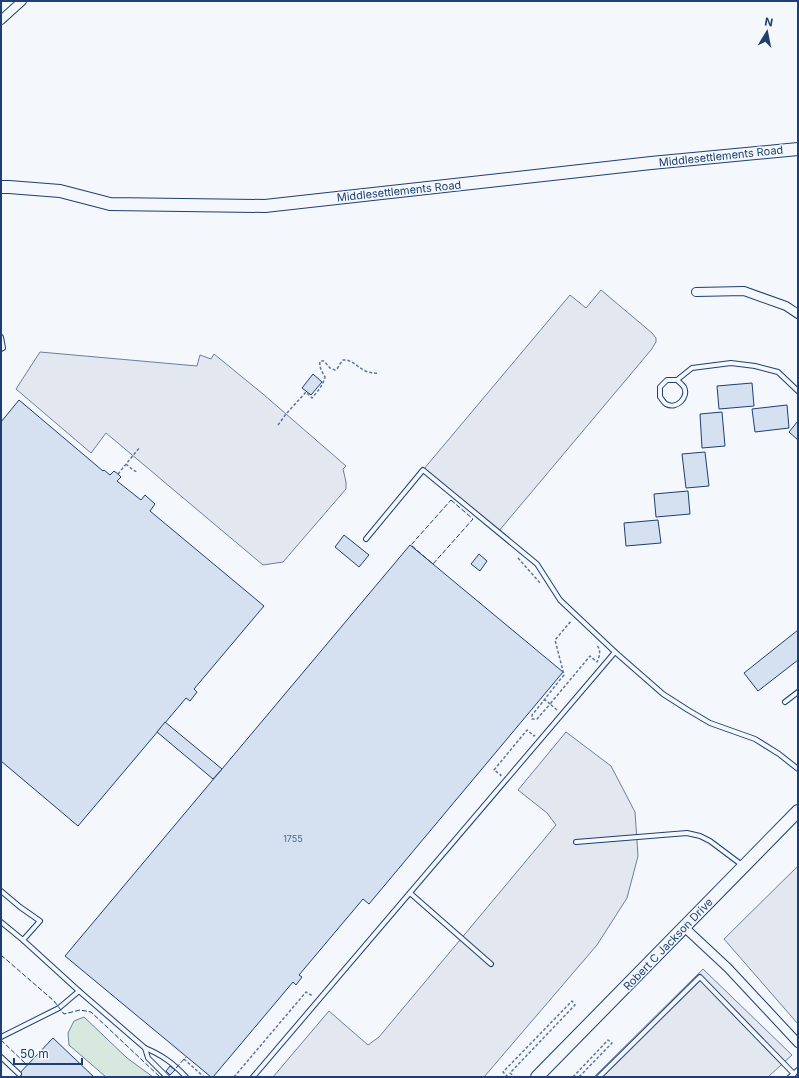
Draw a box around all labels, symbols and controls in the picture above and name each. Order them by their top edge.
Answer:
north arrow [747,12,787,52]
text: N [763,15,774,30]
street label: Middlesettlements Road [658,143,784,169]
street label: Middlesettlements Road [336,178,462,204]
house number: 1755 [283,833,303,844]
street label: Robert C Jackson Drive [620,895,716,993]
scale bar [14,1040,82,1066]
text: 50 m [20,1046,49,1061]

